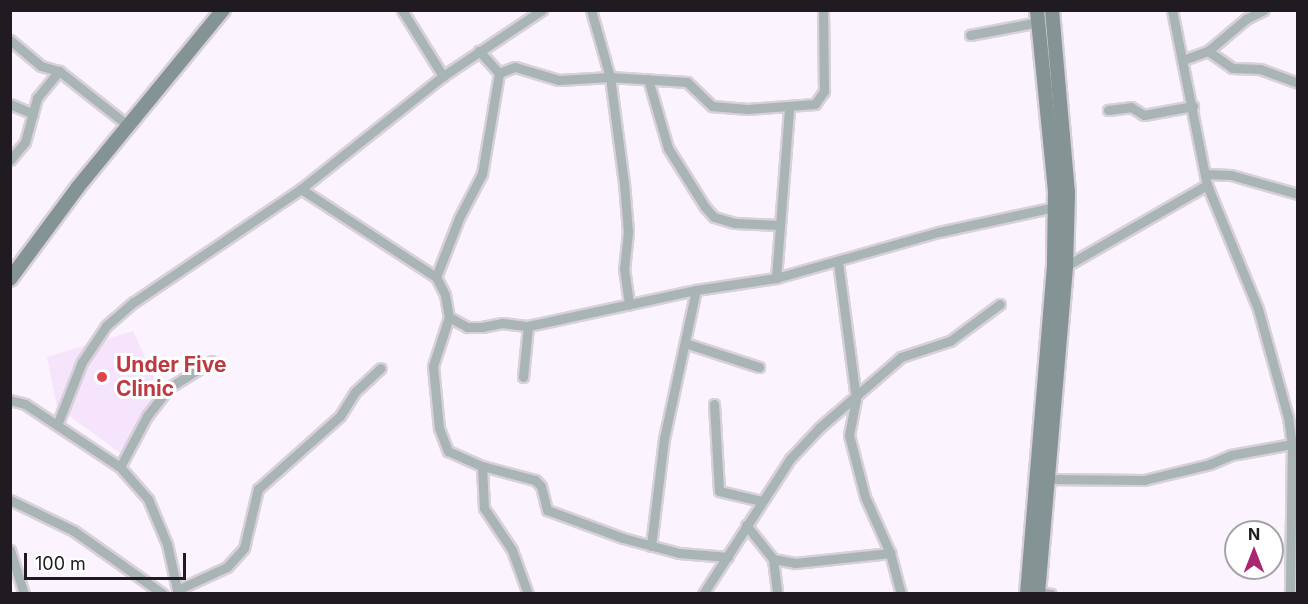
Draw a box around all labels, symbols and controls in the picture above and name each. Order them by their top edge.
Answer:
place label: Under Five Clinic [116,352,226,402]
marker: Under Five Clinic [93,368,111,386]
north arrow [1224,520,1284,580]
text: N [1248,524,1260,544]
scale bar [27,541,189,579]
text: 100 m [35,553,86,574]

